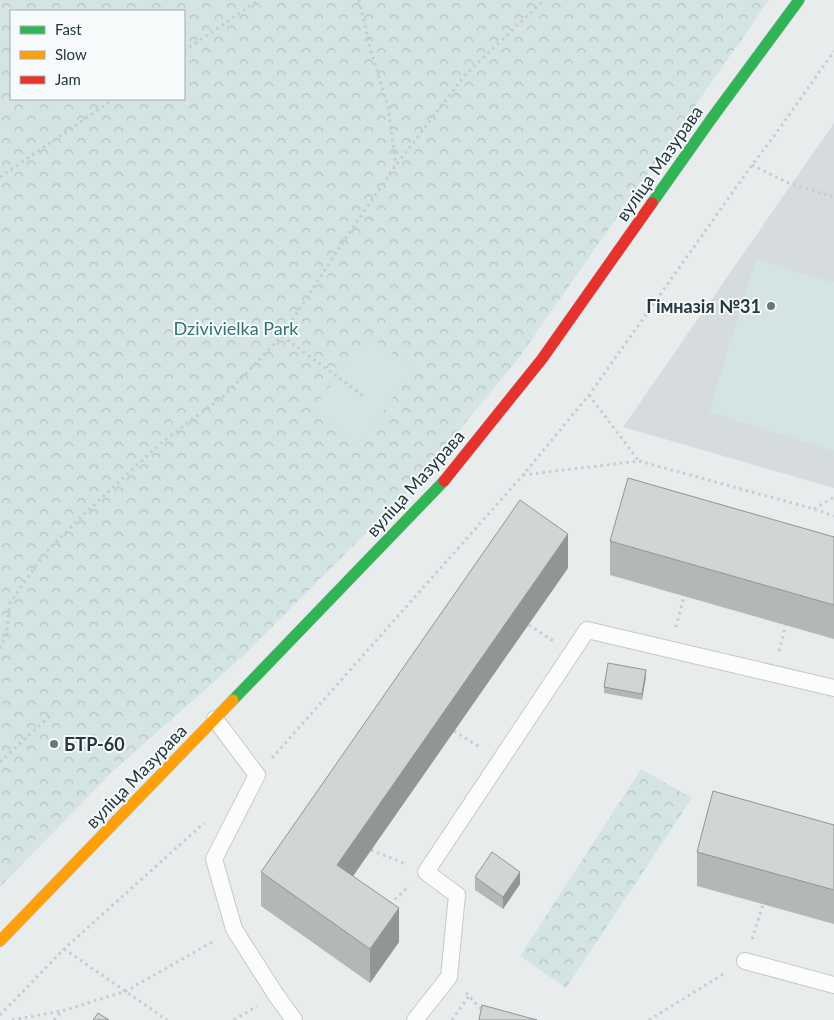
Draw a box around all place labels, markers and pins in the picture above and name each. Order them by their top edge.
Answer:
place label: Гімназія №31 [646,295,761,317]
marker: Гімназія №31 [765,300,777,312]
place label: БТР-60 [64,733,125,755]
marker: БТР-60 [48,738,60,750]

